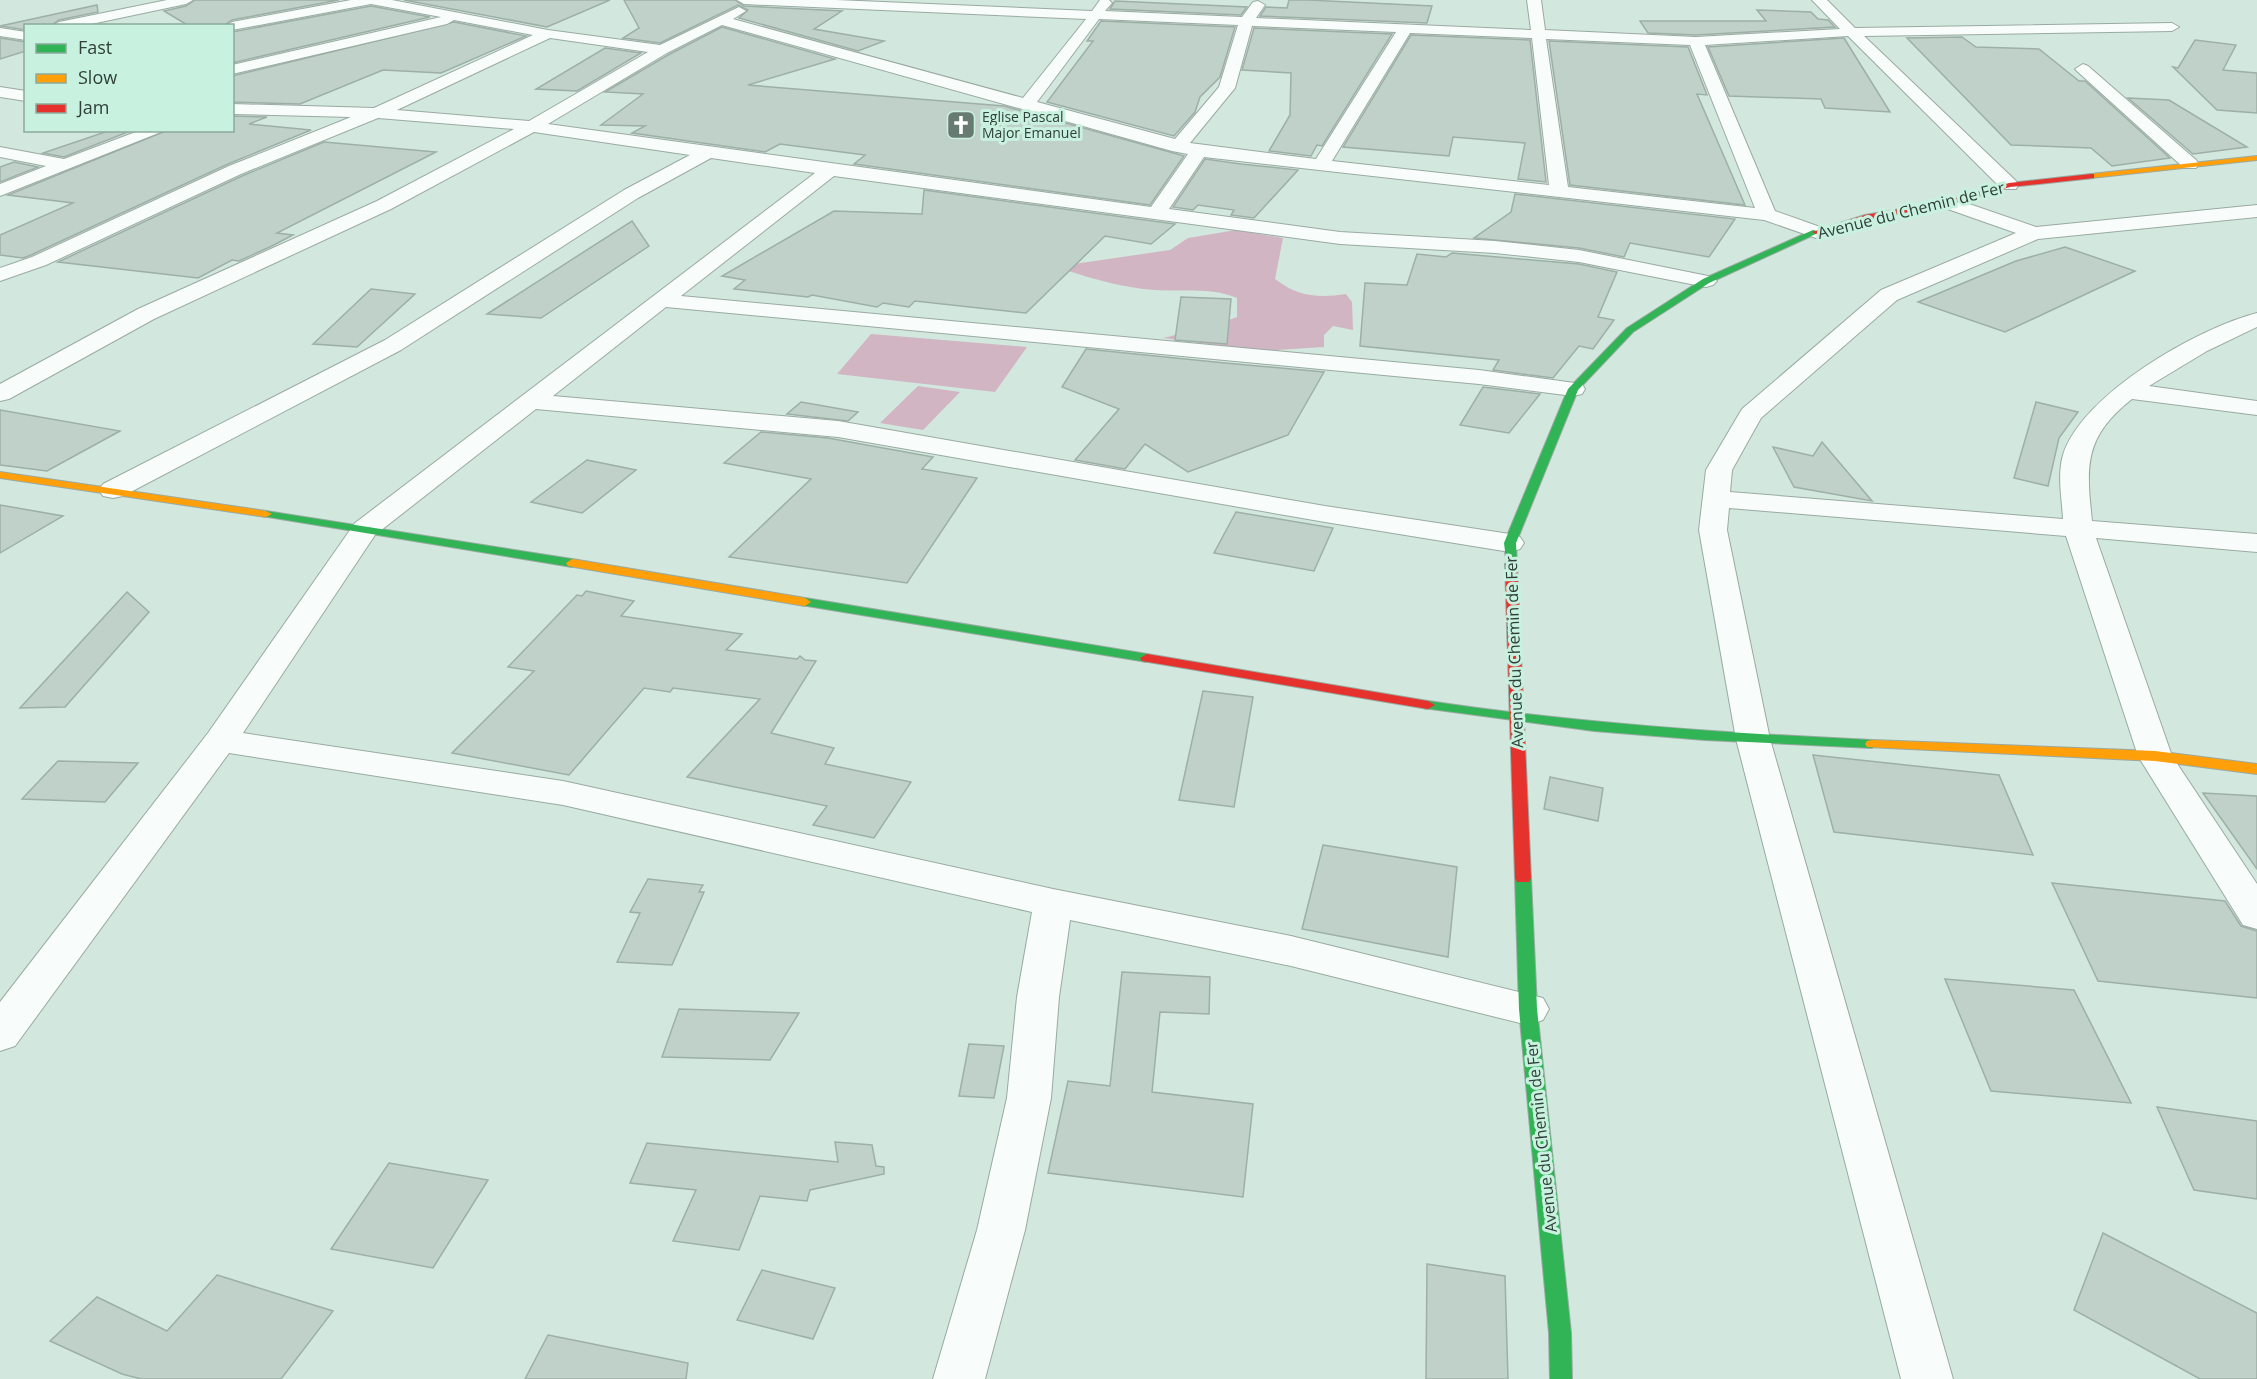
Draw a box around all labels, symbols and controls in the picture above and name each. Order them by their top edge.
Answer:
legend [24,24,234,132]
text: Fast [78,35,112,59]
text: Slow [78,65,117,89]
text: Jam [76,95,110,119]
place label: Eglise Pascal Major Emanuel [982,107,1081,142]
church icon: Eglise Pascal Major Emanuel [945,109,977,141]
street label: Avenue du Chemin de Fer [1815,176,2007,244]
street label: Avenue du Chemin de Fer [1500,555,1528,748]
street label: Avenue du Chemin de Fer [1520,1040,1562,1234]

